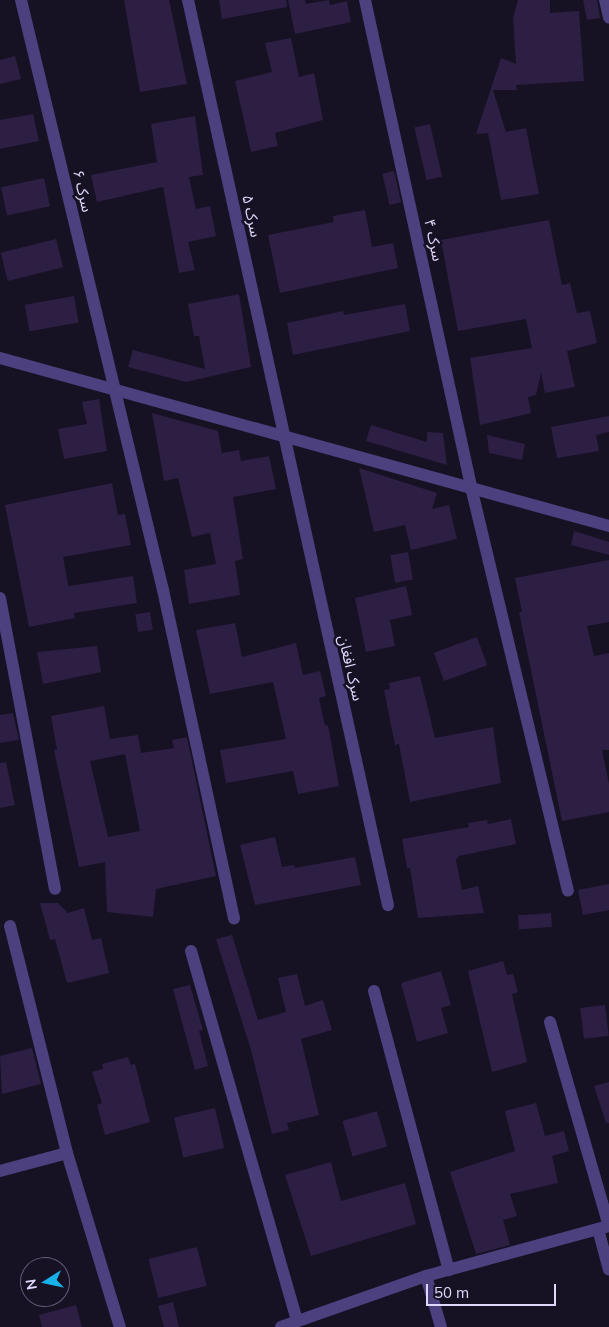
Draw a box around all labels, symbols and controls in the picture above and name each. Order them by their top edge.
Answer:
street label: سرک ۶ [69,168,97,214]
street label: سرک ۵ [239,193,265,239]
street label: سرک ۴ [421,217,447,263]
street label: سرک افغان [335,633,367,703]
north arrow [20,1257,70,1307]
scale bar [429,1274,559,1306]
text: N [21,1278,41,1291]
text: 50 m [434,1283,469,1302]

